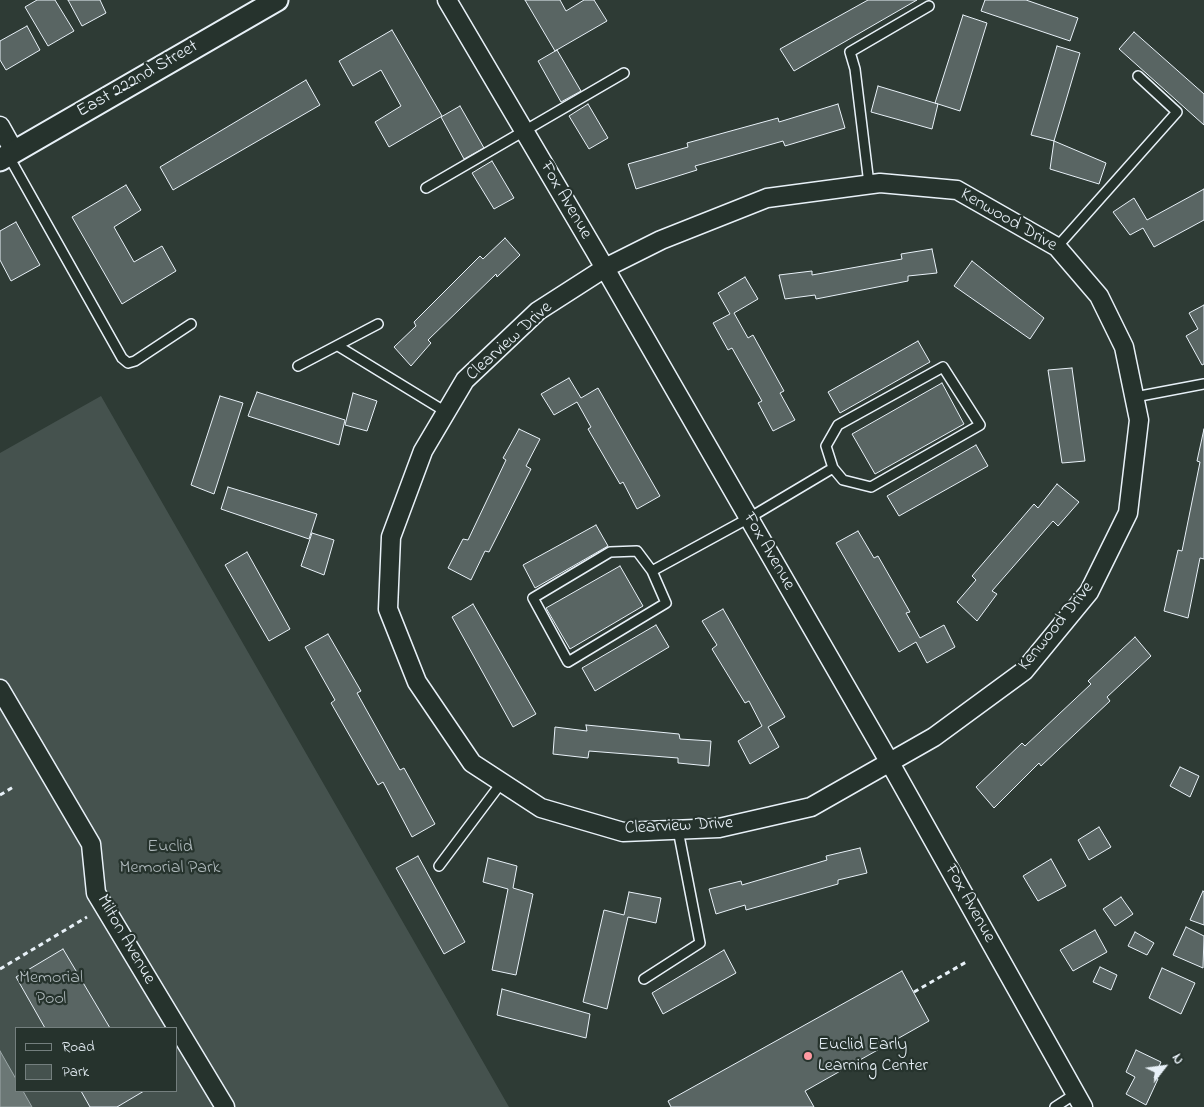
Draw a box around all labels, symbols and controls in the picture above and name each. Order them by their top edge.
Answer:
street label: East 222nd Street [74,37,202,123]
street label: Fox Avenue [534,158,596,244]
street label: Kenwood Drive [956,185,1060,257]
street label: Clearview Drive [462,298,558,386]
street label: Fox Avenue [737,509,799,595]
street label: Kenwood Drive [1015,578,1099,676]
street label: Clearview Drive [624,813,734,841]
park label: Euclid Memorial Park [120,837,220,880]
street label: Fox Avenue [939,861,999,947]
street label: Milton Avenue [91,891,159,989]
park label: Memorial Pool [19,968,83,1011]
legend [15,1027,178,1092]
place label: Euclid Early Learning Center [818,1035,928,1078]
text: Road [62,1036,95,1058]
north arrow [1139,1042,1189,1092]
marker: Euclid Early Learning Center [802,1050,814,1062]
text: N [1166,1050,1189,1069]
text: Park [62,1061,89,1083]

